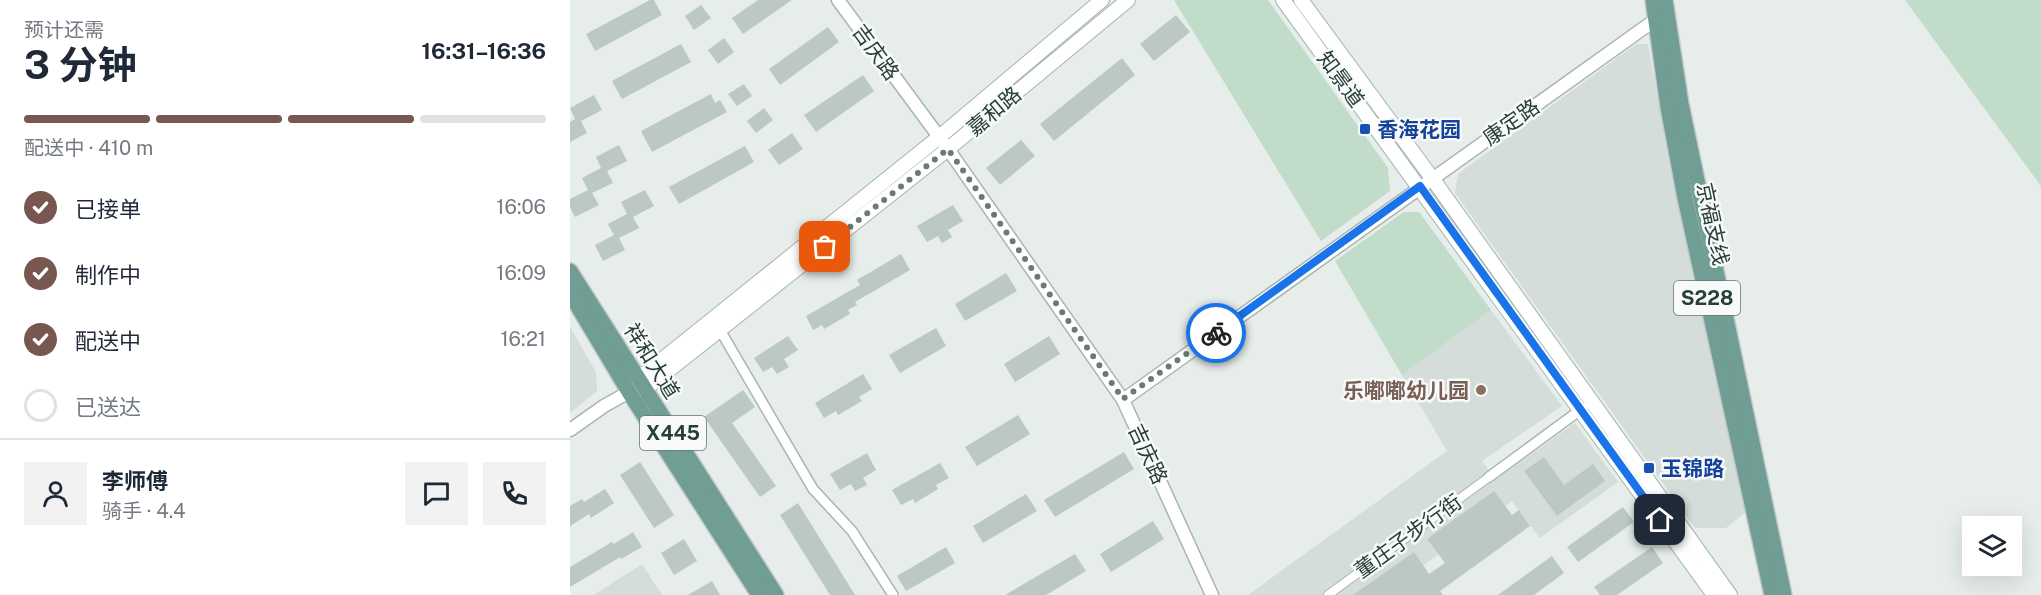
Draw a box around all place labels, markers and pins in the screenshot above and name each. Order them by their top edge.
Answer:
place label: 香海花园 [1377,117,1461,142]
marker: 香海花园 [1358,122,1372,136]
pin [799,221,850,272]
place label: 乐嘟嘟幼儿园 [1343,378,1469,403]
marker: 乐嘟嘟幼儿园 [1474,383,1488,397]
place label: 玉锦路 [1661,456,1724,481]
marker: 玉锦路 [1642,461,1656,475]
pin [1634,494,1685,545]

